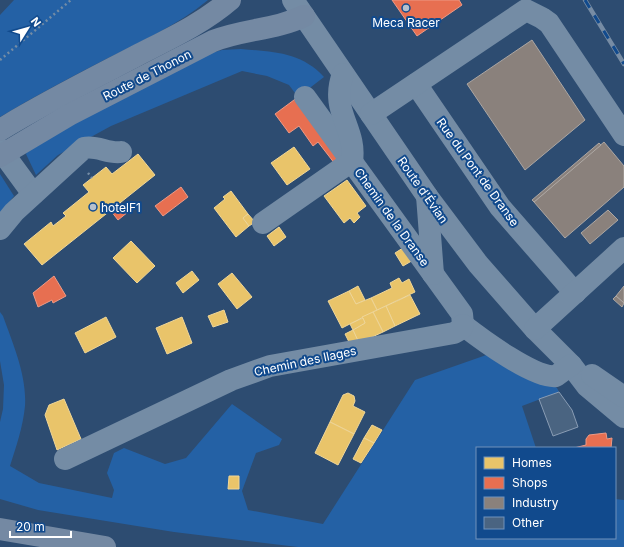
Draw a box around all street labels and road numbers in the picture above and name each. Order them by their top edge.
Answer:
street label: Route de Thonon [100,46,194,104]
street label: Rue du Pont de Dranse [434,115,522,229]
street label: Route d'Évian [395,154,451,226]
street label: Chemin de la Dranse [351,165,433,269]
street label: Chemin des Ilages [252,343,358,379]

